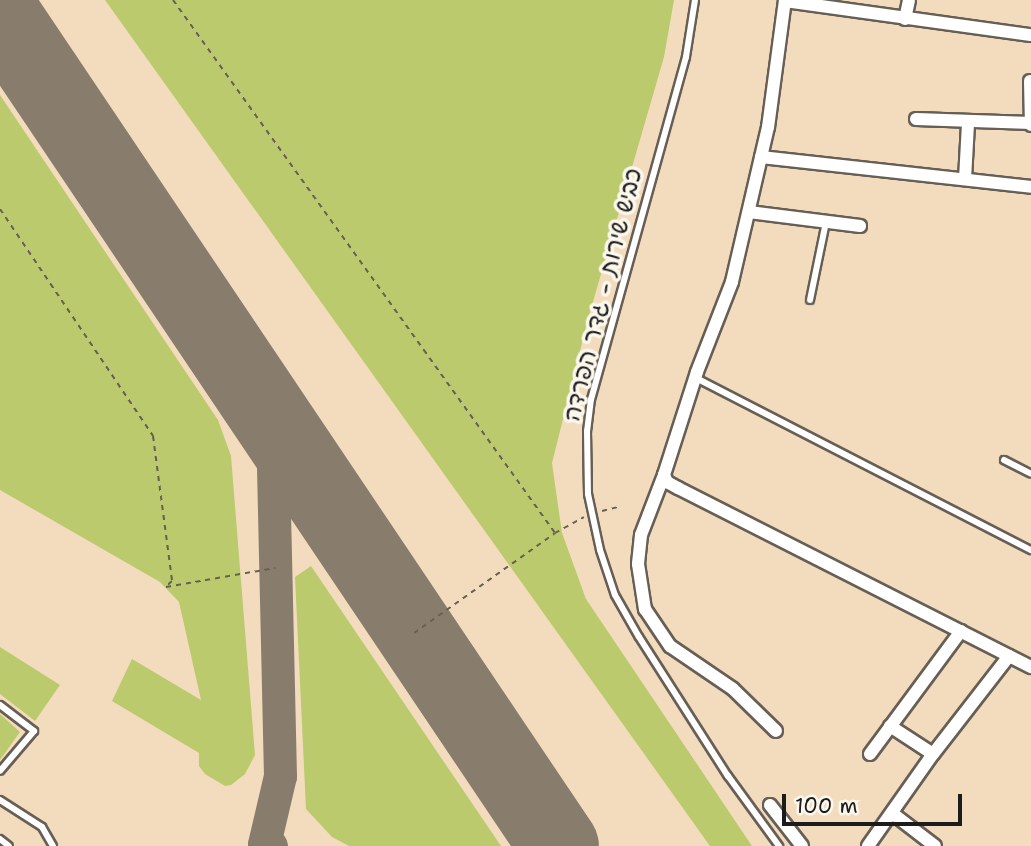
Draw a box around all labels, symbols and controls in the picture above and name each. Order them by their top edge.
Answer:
street label: כביש שירות - גדר הפרדה [558,165,648,425]
scale bar [786,780,966,824]
text: 100 m [795,792,858,820]

